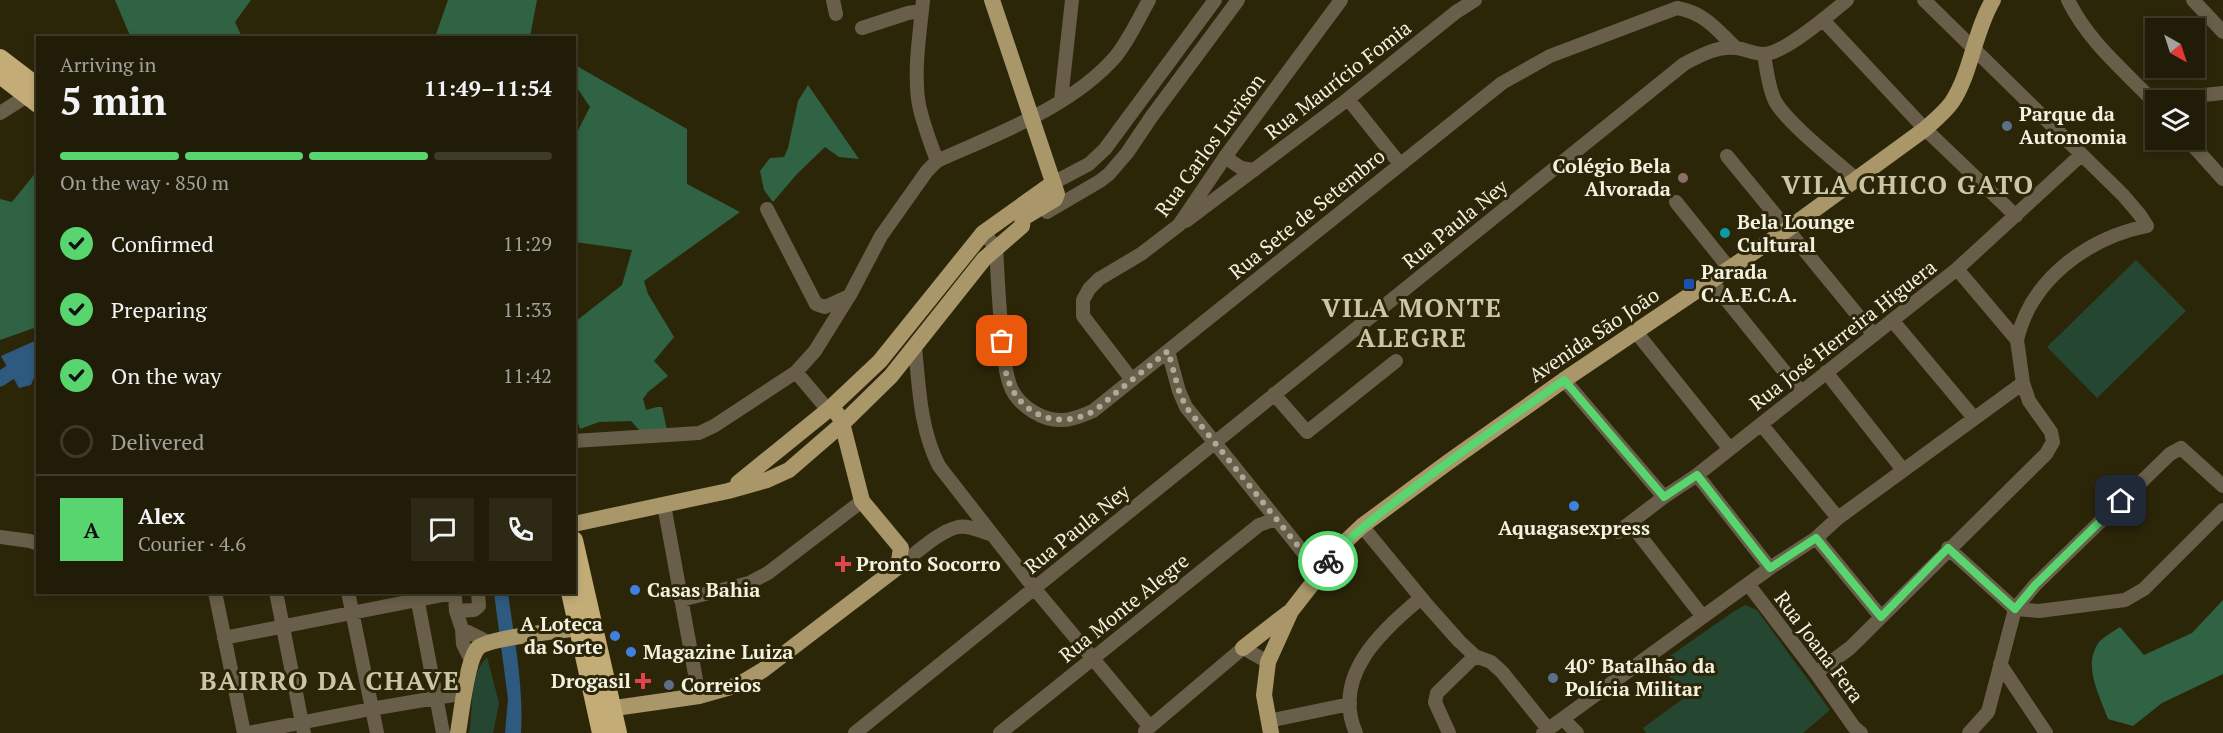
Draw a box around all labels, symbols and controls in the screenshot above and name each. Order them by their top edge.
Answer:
street label: Rua Maurício Fomia [1259,14,1416,145]
north arrow [2145,18,2205,78]
map controls [2145,18,2205,150]
text: Arriving in [60,51,156,78]
street label: Rua Carlos Luvison [1149,68,1271,222]
text: 11:49–11:54 [424,73,552,102]
text: 5 min [60,74,167,126]
button: layers [2145,90,2205,150]
place label: Parque da Autonomia [2019,100,2127,150]
marker: Parque da Autonomia [2000,119,2014,133]
street label: Rua Sete de Setembro [1223,142,1390,285]
place label: Colégio Bela Alvorada [1552,152,1671,202]
district label: VILA CHICO GATO [1781,167,2035,201]
text: On the way · 850 m [60,169,229,196]
marker: Colégio Bela Alvorada [1676,171,1690,185]
street label: Rua Paula Ney [1396,172,1514,274]
place label: Bela Lounge Cultural [1737,208,1855,258]
marker: Bela Lounge Cultural [1718,226,1732,240]
icon: check [60,227,93,260]
text: Confirmed [111,229,214,258]
text: 11:29 [503,230,552,257]
street label: Rua José Herreira Higuera [1744,253,1942,416]
place label: Parada C.A.E.C.A. [1701,258,1797,308]
marker: Parada C.A.E.C.A. [1682,277,1696,291]
street label: Avenida São João [1523,281,1664,388]
district label: VILA MONTE ALEGRE [1321,290,1503,354]
icon: check [60,293,93,326]
text: Preparing [111,295,207,324]
text: 11:33 [503,296,552,323]
pin [976,315,1027,366]
icon: bag [985,324,1018,357]
icon: check [60,359,93,392]
text: On the way [111,361,221,390]
text: 11:42 [503,362,552,389]
text: Delivered [111,427,204,456]
pin [2095,475,2146,526]
street label: Rua Paula Ney [1018,477,1136,579]
icon: home [2104,484,2137,517]
button: chat [411,498,474,561]
button: phone [489,498,552,561]
marker: Aquagasexpress [1567,499,1581,513]
text: Alex [138,501,185,530]
place label: Aquagasexpress [1498,514,1650,541]
text: A [83,515,100,544]
text: Courier · 4.6 [138,530,246,557]
courier [1298,531,1358,591]
icon: bike [1312,545,1345,578]
street label: Rua Monte Alegre [1053,547,1194,668]
place label: Pronto Socorro [856,550,1001,577]
marker: Pronto Socorro [834,555,852,573]
place label: Casas Bahia [647,576,761,603]
marker: Casas Bahia [628,583,642,597]
street label: Rua Joana Fera [1769,586,1870,708]
place label: A Loteca da Sorte [520,610,603,660]
marker: A Loteca da Sorte [608,629,622,643]
place label: Magazine Luiza [643,638,793,665]
marker: Magazine Luiza [624,645,638,659]
place label: 40° Batalhão da Polícia Militar [1565,652,1715,702]
district label: BAIRRO DA CHAVE [200,663,460,697]
place label: Drogasil [551,667,631,694]
place label: Correios [681,671,761,698]
marker: 40° Batalhão da Polícia Militar [1546,671,1560,685]
marker: Drogasil [636,674,650,688]
marker: Correios [662,678,676,692]

